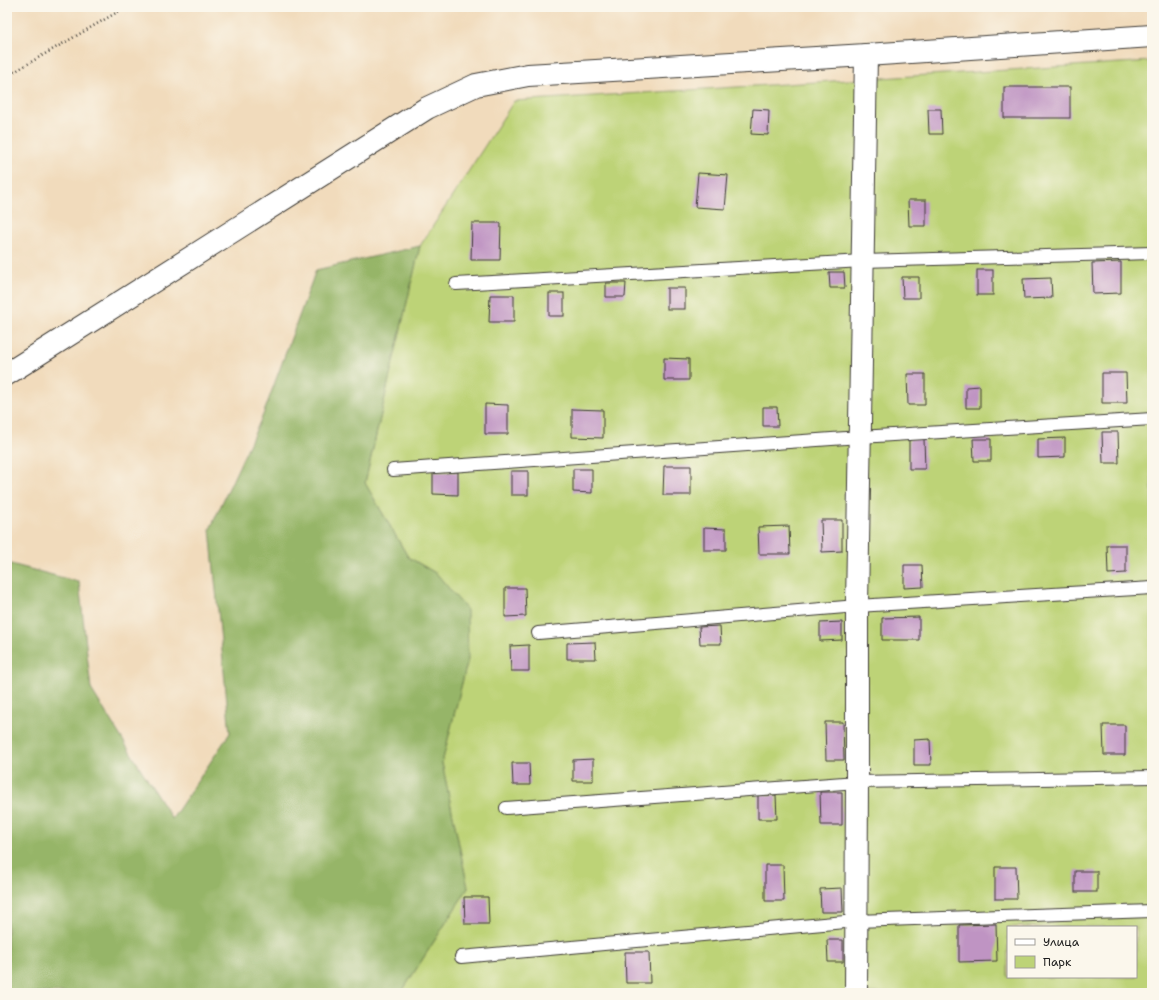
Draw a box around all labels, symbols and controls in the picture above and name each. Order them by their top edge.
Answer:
legend [1007,926,1137,978]
text: Улица [1043,934,1080,950]
text: Парк [1043,954,1072,970]

